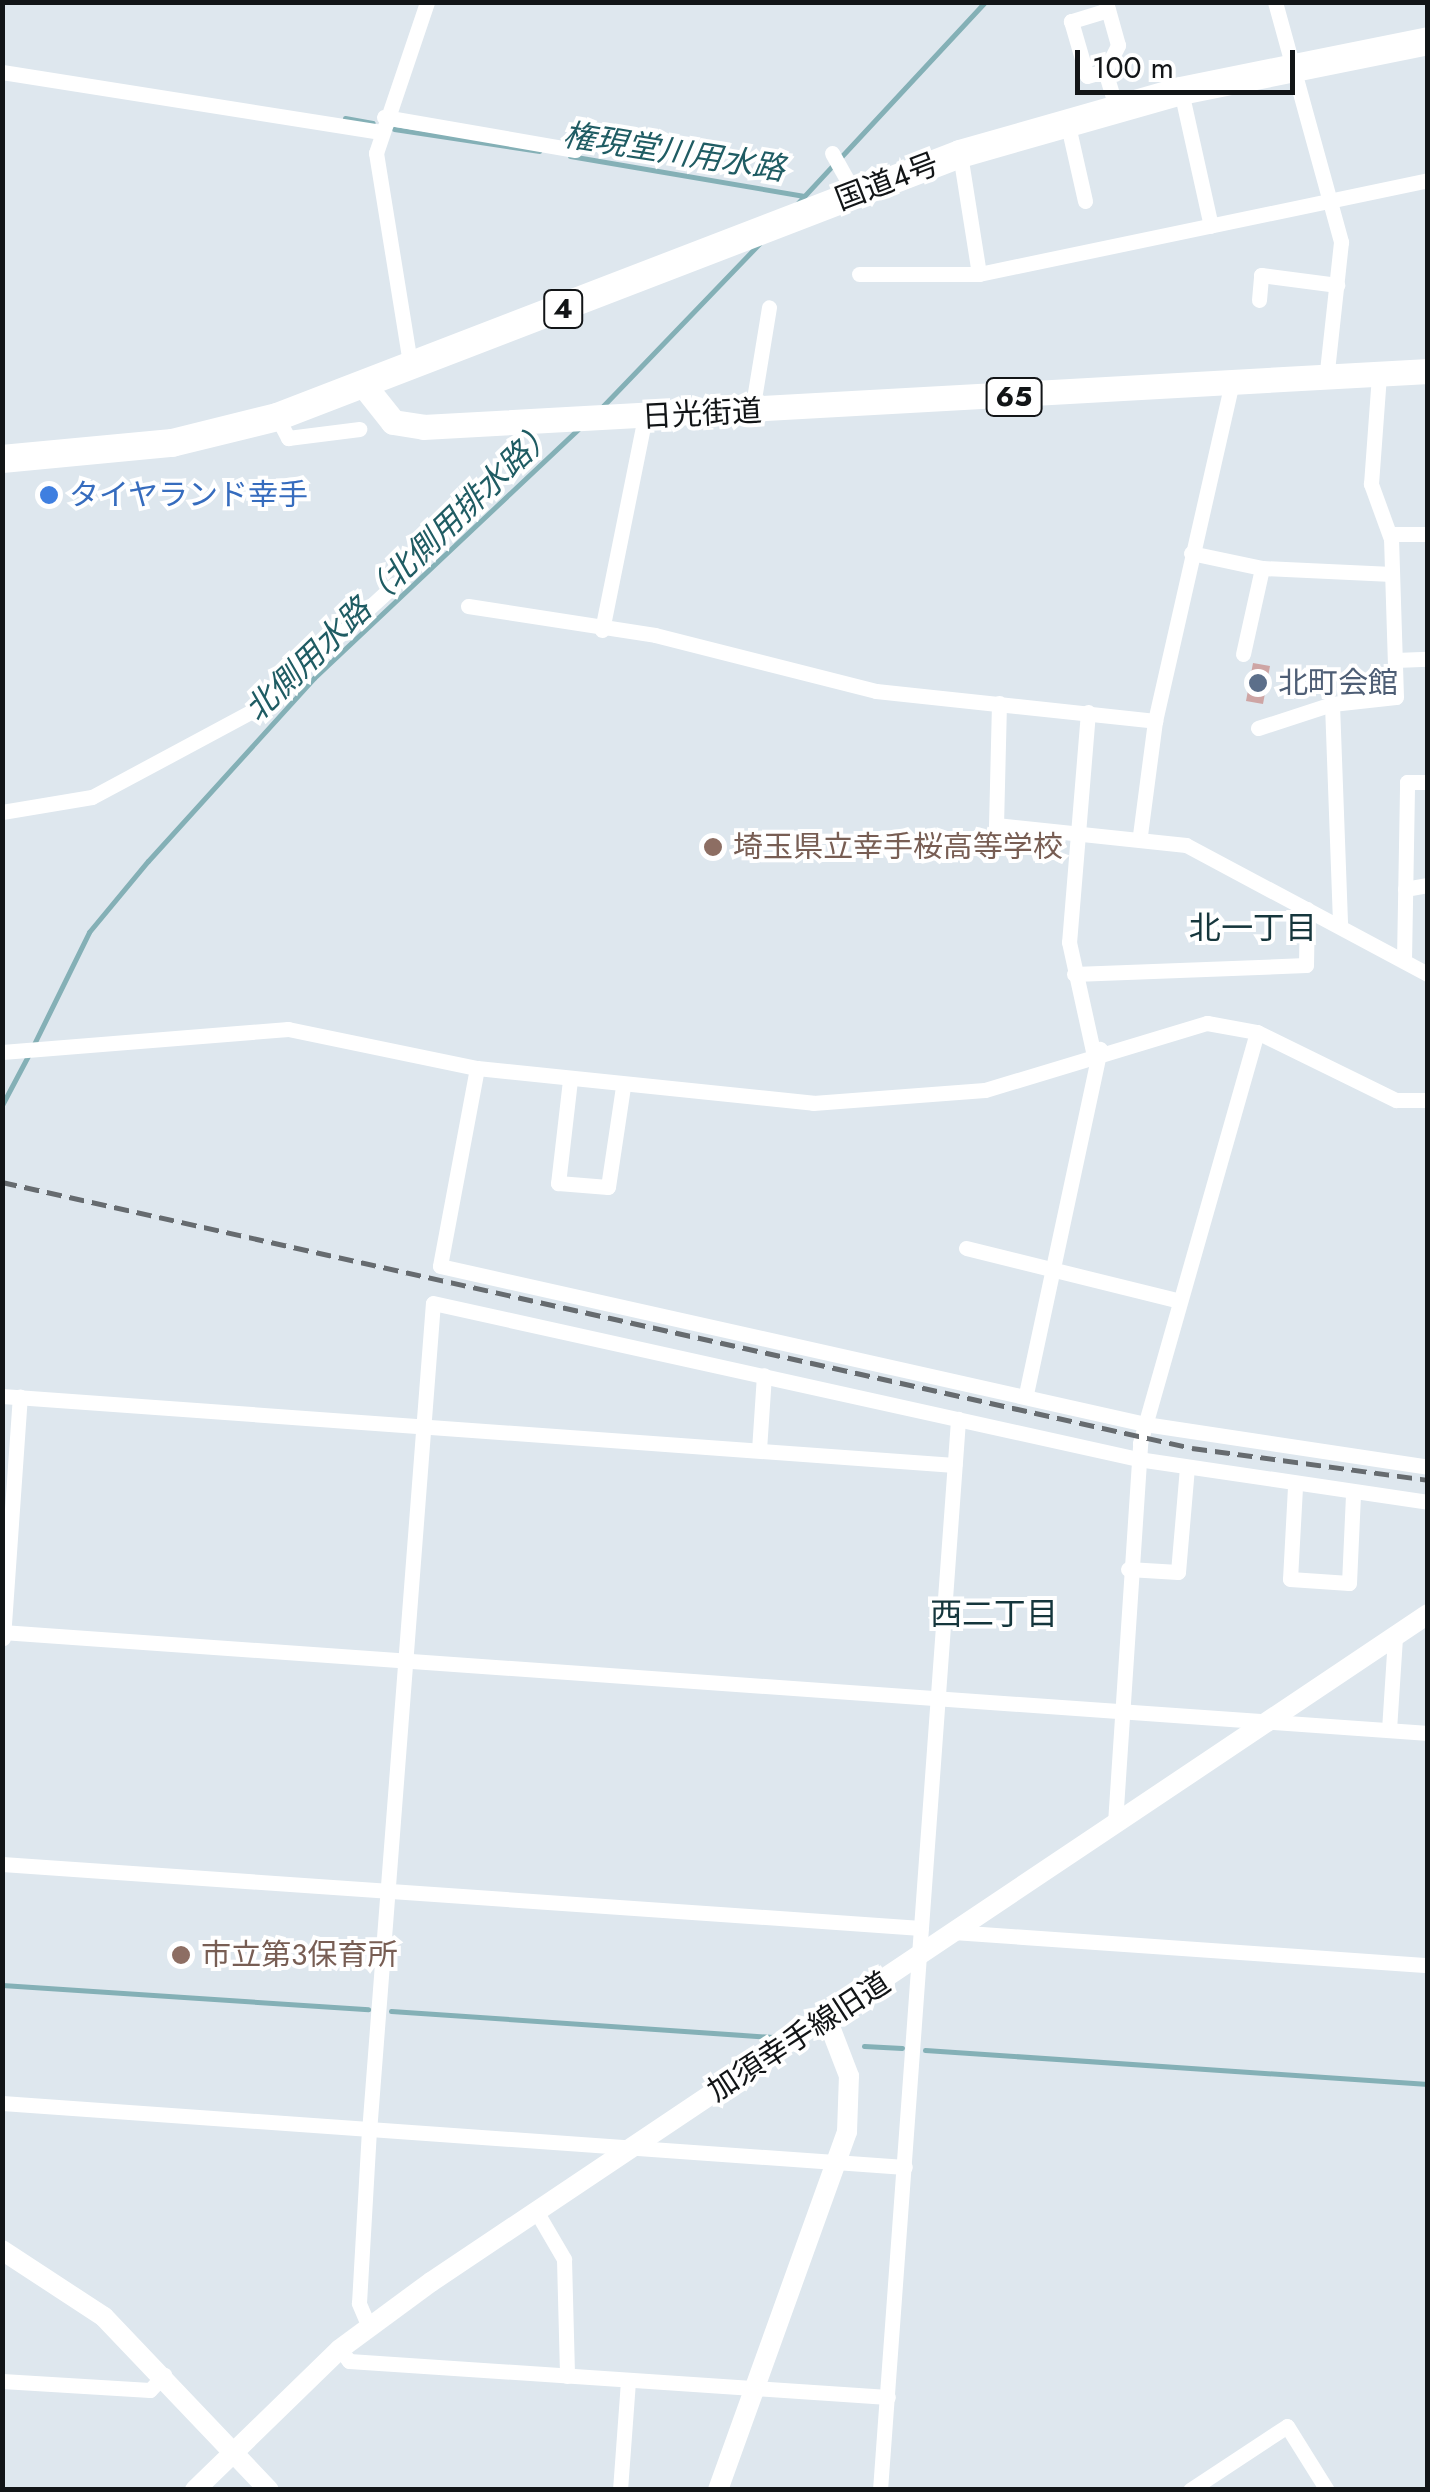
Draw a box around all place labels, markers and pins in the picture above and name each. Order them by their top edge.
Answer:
place label: タイヤランド幸手 [69,477,309,513]
marker: タイヤランド幸手 [38,484,60,506]
place label: 北町会館 [1278,665,1398,701]
marker: 北町会館 [1247,672,1269,694]
place label: 埼玉県立幸手桜高等学校 [733,829,1063,865]
marker: 埼玉県立幸手桜高等学校 [702,836,724,858]
place label: 市立第3保育所 [201,1937,397,1973]
marker: 市立第3保育所 [170,1944,192,1966]

